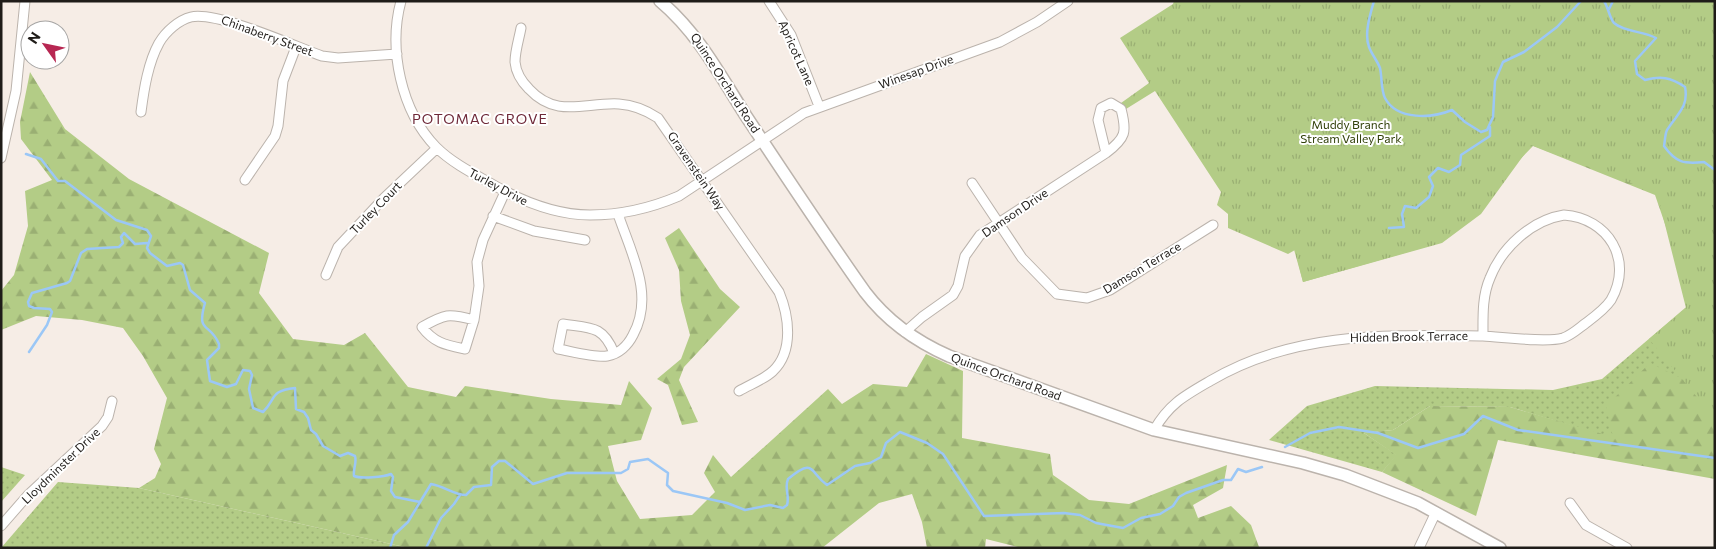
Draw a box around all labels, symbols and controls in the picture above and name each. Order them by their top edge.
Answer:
street label: Chinaberry Street [219,12,315,58]
street label: Apricot Lane [776,18,818,87]
north arrow [20,20,70,70]
text: N [24,29,44,47]
street label: Quince Orchard Road [688,30,763,135]
street label: Winesap Drive [876,51,955,91]
district label: POTOMAC GROVE [412,110,548,127]
park label: Muddy Branch Stream Valley Park [1300,117,1402,145]
street label: Gravenstein Way [665,129,728,212]
street label: Turley Drive [467,165,530,208]
street label: Turley Court [347,178,404,237]
street label: Damson Drive [979,185,1050,239]
street label: Damson Terrace [1100,238,1183,296]
street label: Hidden Brook Terrace [1350,328,1468,344]
street label: Quince Orchard Road [949,350,1063,403]
street label: Lloydminster Drive [18,424,102,506]

